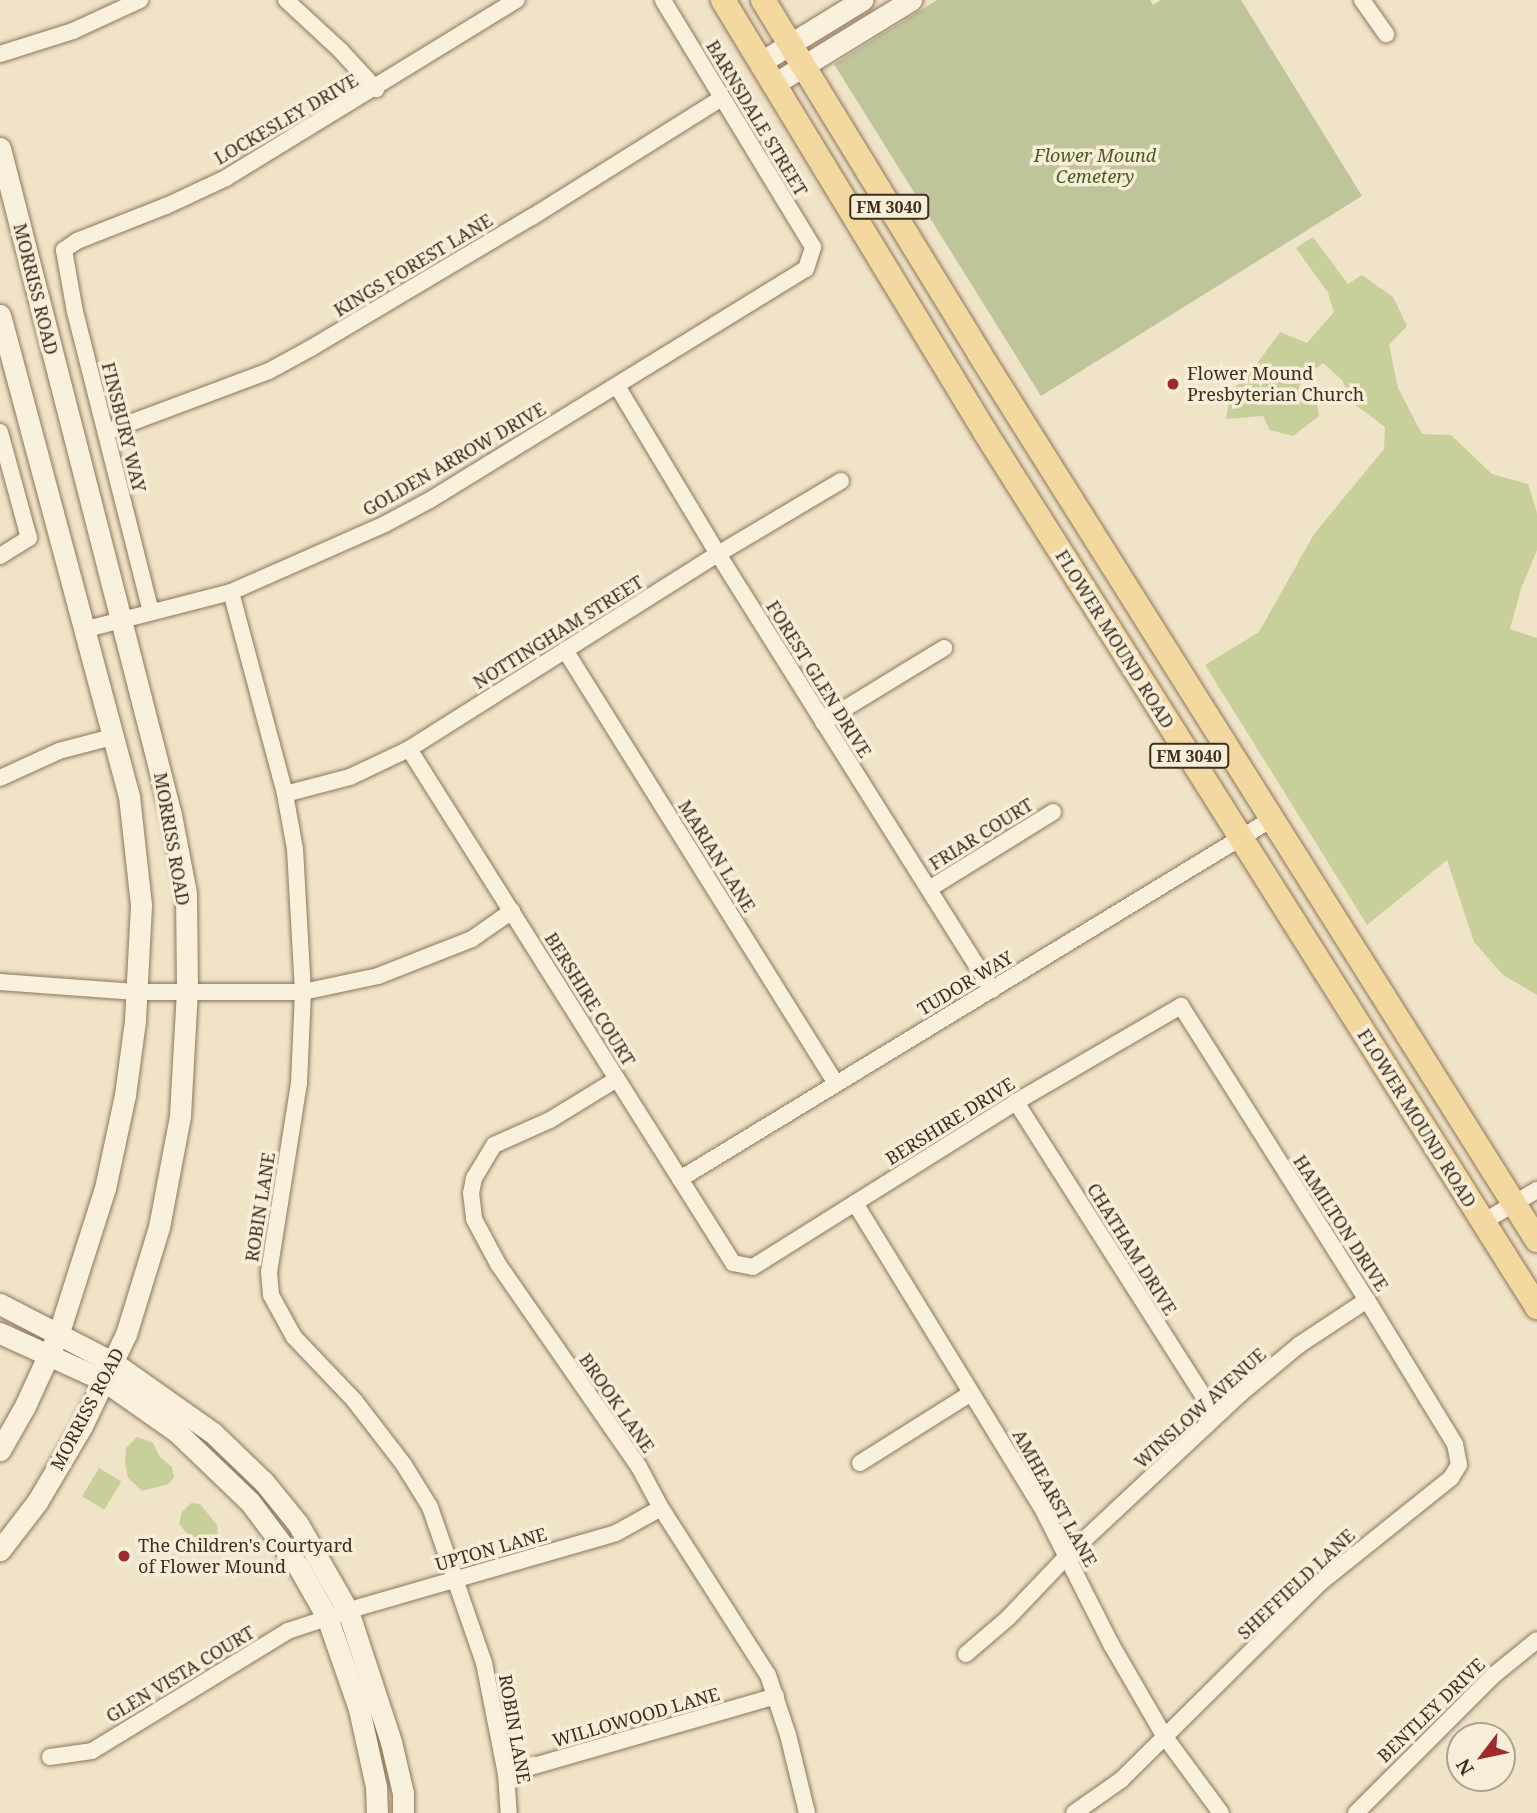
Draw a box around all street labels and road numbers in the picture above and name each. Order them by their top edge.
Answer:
street label: BARNSDALE STREET [702,36,812,200]
street label: LOCKESLEY DRIVE [210,69,362,169]
road number: FM 3040 [849,195,929,220]
street label: KINGS FOREST LANE [330,209,496,321]
street label: MORRISS ROAD [9,221,63,357]
street label: FINSBURY WAY [97,360,151,494]
street label: GOLDEN ARROW DRIVE [359,398,549,520]
street label: FLOWER MOUND ROAD [1051,546,1179,732]
street label: NOTTINGHAM STREET [469,571,647,693]
street label: FOREST GLEN DRIVE [762,597,876,761]
road number: FM 3040 [1149,744,1229,768]
street label: MORRISS ROAD [150,771,194,907]
street label: FRIAR COURT [925,794,1037,874]
street label: MARIAN LANE [674,796,760,916]
street label: BERSHIRE COURT [540,928,640,1070]
street label: TUDOR WAY [914,946,1016,1020]
street label: FLOWER MOUND ROAD [1353,1025,1481,1211]
street label: BERSHIRE DRIVE [882,1073,1018,1169]
street label: ROBIN LANE [241,1151,279,1263]
street label: HAMILTON DRIVE [1289,1151,1393,1295]
street label: CHATHAM DRIVE [1083,1179,1181,1319]
street label: WINSLOW AVENUE [1130,1343,1270,1473]
street label: MORRISS ROAD [46,1344,128,1474]
street label: BROOK LANE [575,1349,659,1457]
street label: AMHEARST LANE [1008,1426,1102,1570]
street label: UPTON LANE [433,1523,549,1575]
street label: SHEFFIELD LANE [1233,1524,1359,1644]
street label: GLEN VISTA COURT [102,1621,258,1727]
street label: BENTLEY DRIVE [1373,1653,1489,1767]
street label: ROBIN LANE [495,1673,535,1785]
street label: WILLOWOOD LANE [550,1683,722,1751]

